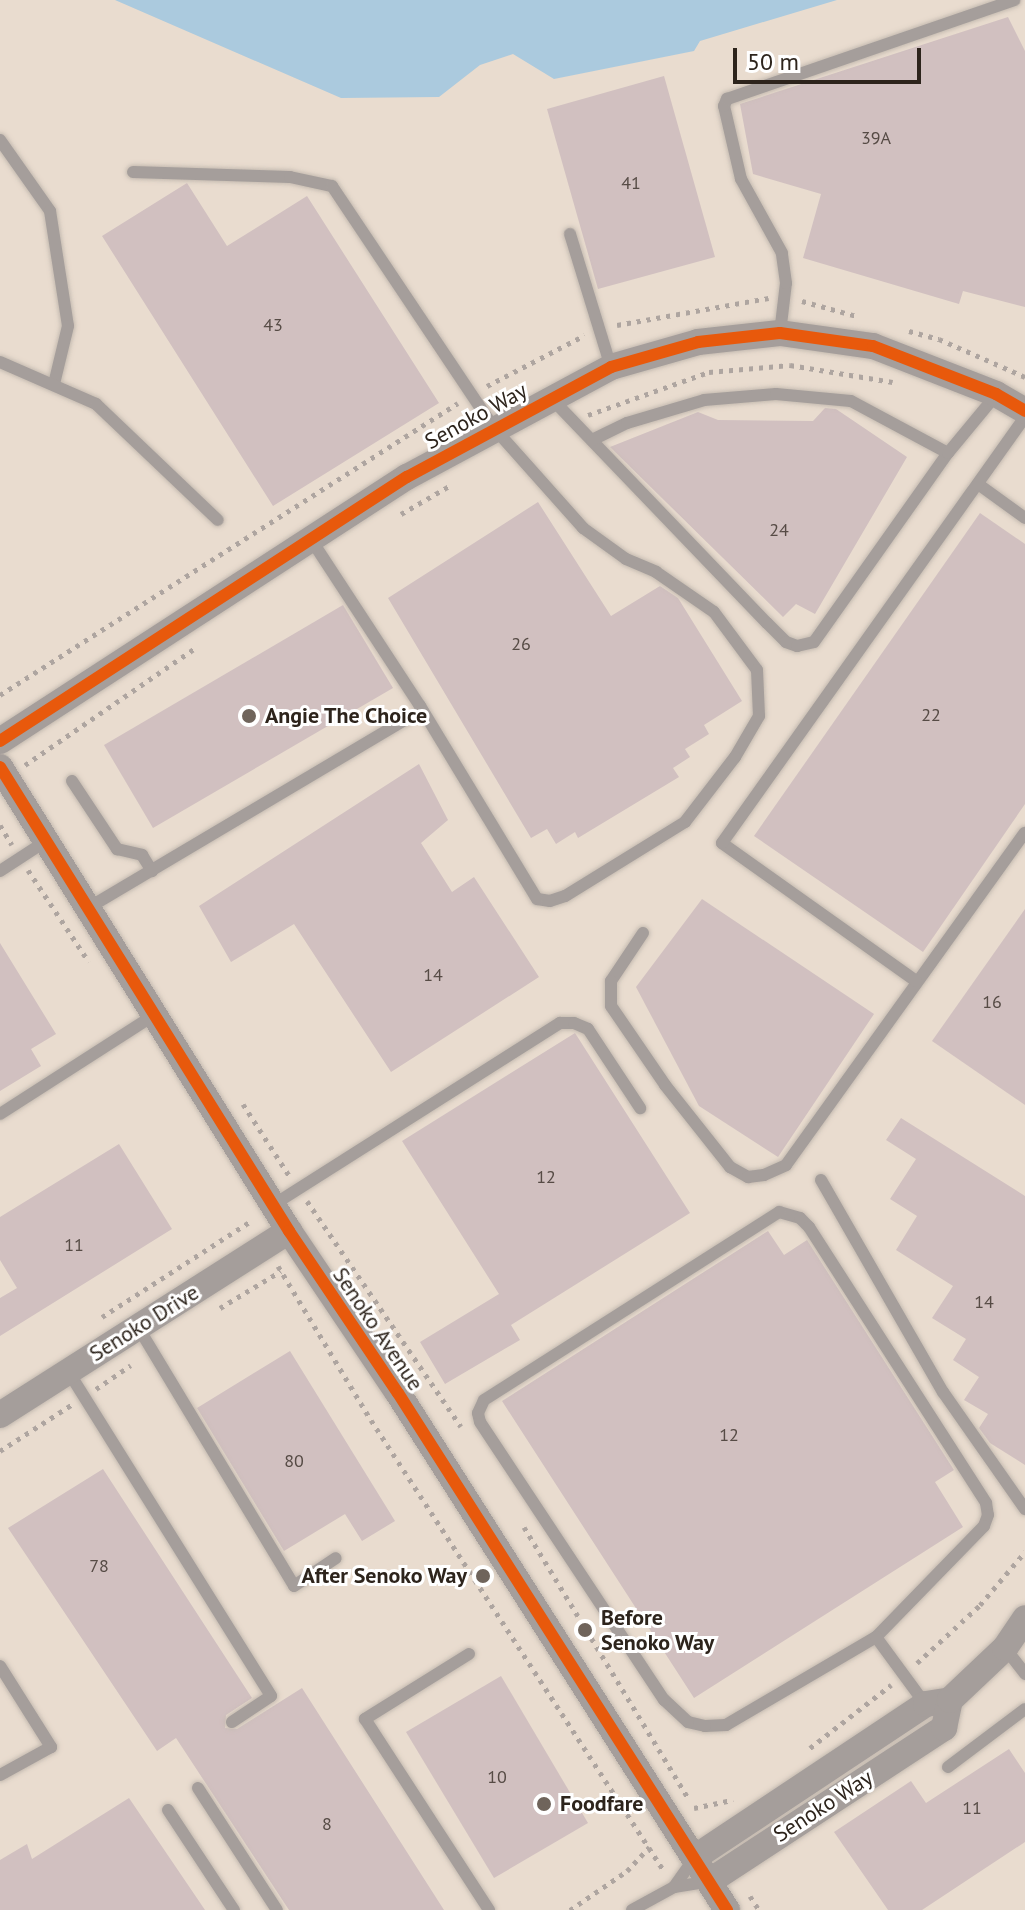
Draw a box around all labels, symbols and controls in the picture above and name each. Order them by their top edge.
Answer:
scale bar [737,32,925,82]
text: 50 m [747,46,799,77]
house number: 39A [861,127,891,149]
house number: 41 [621,172,641,194]
house number: 43 [263,314,283,336]
street label: Senoko Way [420,377,532,455]
house number: 24 [769,519,789,541]
house number: 26 [511,633,531,655]
place label: Angie The Choice [265,703,428,729]
house number: 22 [921,704,941,726]
marker: Angie The Choice [240,707,258,725]
house number: 14 [423,964,443,986]
house number: 16 [982,991,1002,1013]
house number: 12 [536,1166,556,1188]
house number: 11 [64,1234,84,1256]
street label: Senoko Avenue [327,1262,429,1396]
street label: Senoko Drive [84,1279,204,1367]
house number: 14 [974,1291,994,1313]
house number: 12 [719,1424,739,1446]
house number: 80 [284,1450,304,1472]
house number: 78 [89,1555,109,1577]
place label: After Senoko Way [301,1563,467,1589]
marker: After Senoko Way [474,1567,492,1585]
place label: Before Senoko Way [601,1604,715,1656]
marker: Before Senoko Way [576,1621,594,1639]
street label: Senoko Way [768,1764,878,1848]
house number: 10 [487,1766,507,1788]
place label: Foodfare [560,1791,644,1817]
marker: Foodfare [535,1795,553,1813]
house number: 11 [962,1797,982,1819]
house number: 8 [322,1813,332,1835]

